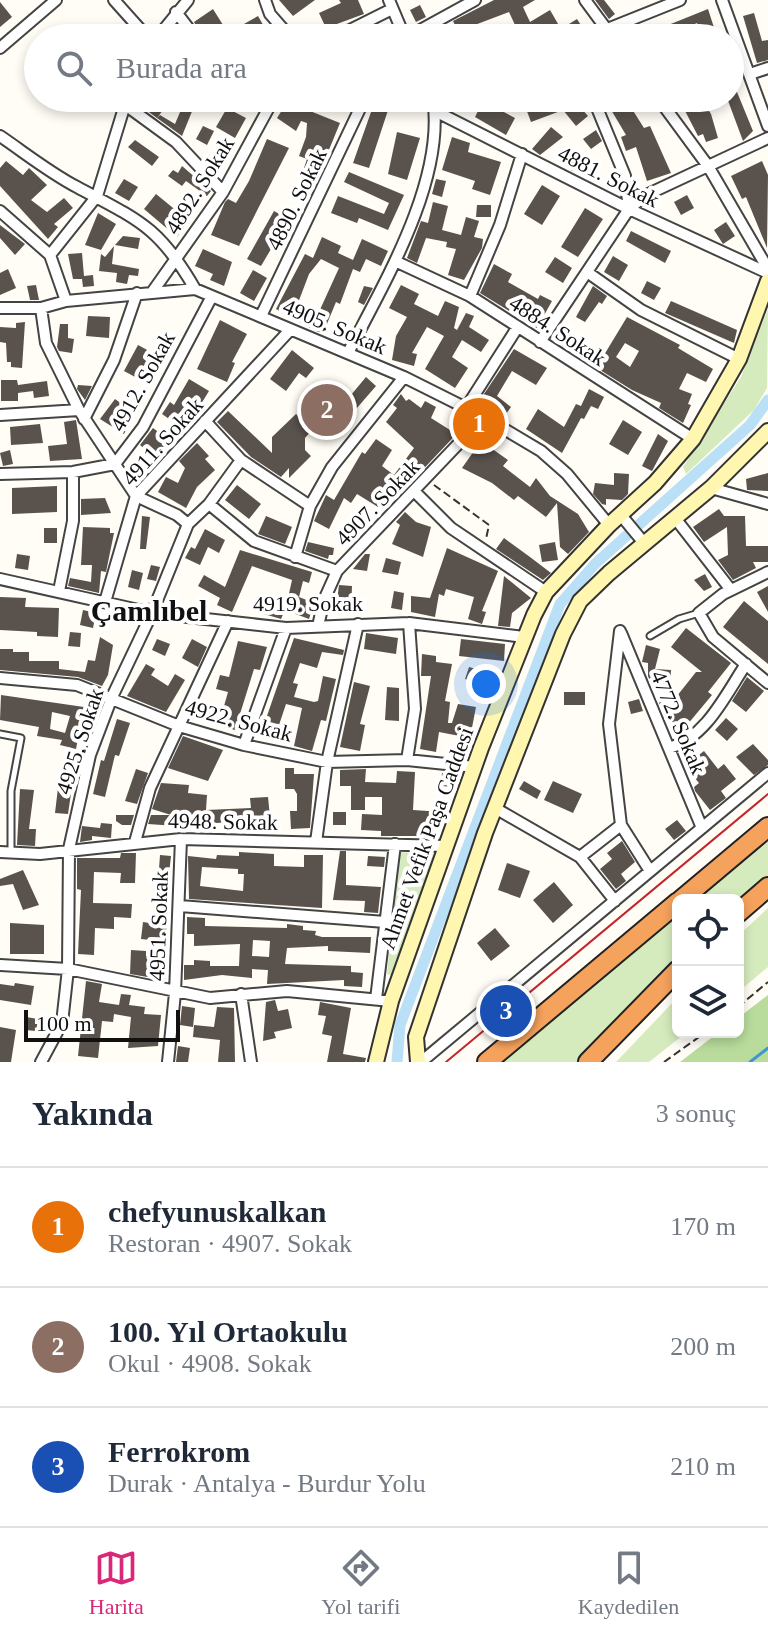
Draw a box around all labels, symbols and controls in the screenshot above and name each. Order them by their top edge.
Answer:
search box [24,24,744,112]
icon: search [52,46,96,90]
text: Burada ara [116,51,247,84]
street label: 4892. Sokak [160,132,239,239]
street label: 4881. Sokak [554,140,663,213]
street label: 4890. Sokak [261,144,332,254]
street label: 4884. Sokak [505,290,611,371]
street label: 4905. Sokak [279,293,390,359]
street label: 4912. Sokak [105,327,180,435]
pin: 2 [301,380,353,440]
street label: 4911. Sokak [117,392,208,490]
pin: 1 [453,394,505,454]
street label: 4907. Sokak [330,454,425,551]
street label: 4919. Sokak [253,591,363,616]
district label: Çamlıbel [91,594,207,627]
your location [466,664,506,704]
street label: 4772. Sokak [646,667,712,778]
street label: 4925. Sokak [51,685,108,797]
street label: 4922. Sokak [183,694,295,747]
street label: Ahmet Vefik Paşa Caddesi [375,724,478,953]
street label: 4948. Sokak [168,808,278,835]
street label: 4951. Sokak [144,871,173,981]
map controls [672,894,744,1038]
button: locate [672,894,744,966]
button: layers [672,966,744,1038]
pin: 3 [480,981,532,1041]
scale bar [24,1006,180,1042]
text: 100 m [36,1011,92,1036]
text: Yakında [32,1095,153,1132]
text: 3 sonuç [656,1099,736,1128]
text: chefyunuskalkan [108,1195,326,1228]
text: 1 [52,1212,65,1241]
text: 170 m [670,1212,736,1241]
text: Restoran · 4907. Sokak [108,1229,352,1258]
text: 100. Yıl Ortaokulu [108,1315,348,1348]
text: 2 [52,1332,65,1361]
text: 200 m [670,1332,736,1361]
text: Okul · 4908. Sokak [108,1349,312,1378]
text: Ferrokrom [108,1435,250,1468]
text: 3 [52,1452,65,1481]
text: 210 m [670,1452,736,1481]
text: Durak · Antalya - Burdur Yolu [108,1469,426,1498]
tab: Harita [89,1546,144,1620]
tab: Yol tarifi [321,1546,400,1620]
tab: Kaydedilen [578,1546,679,1620]

